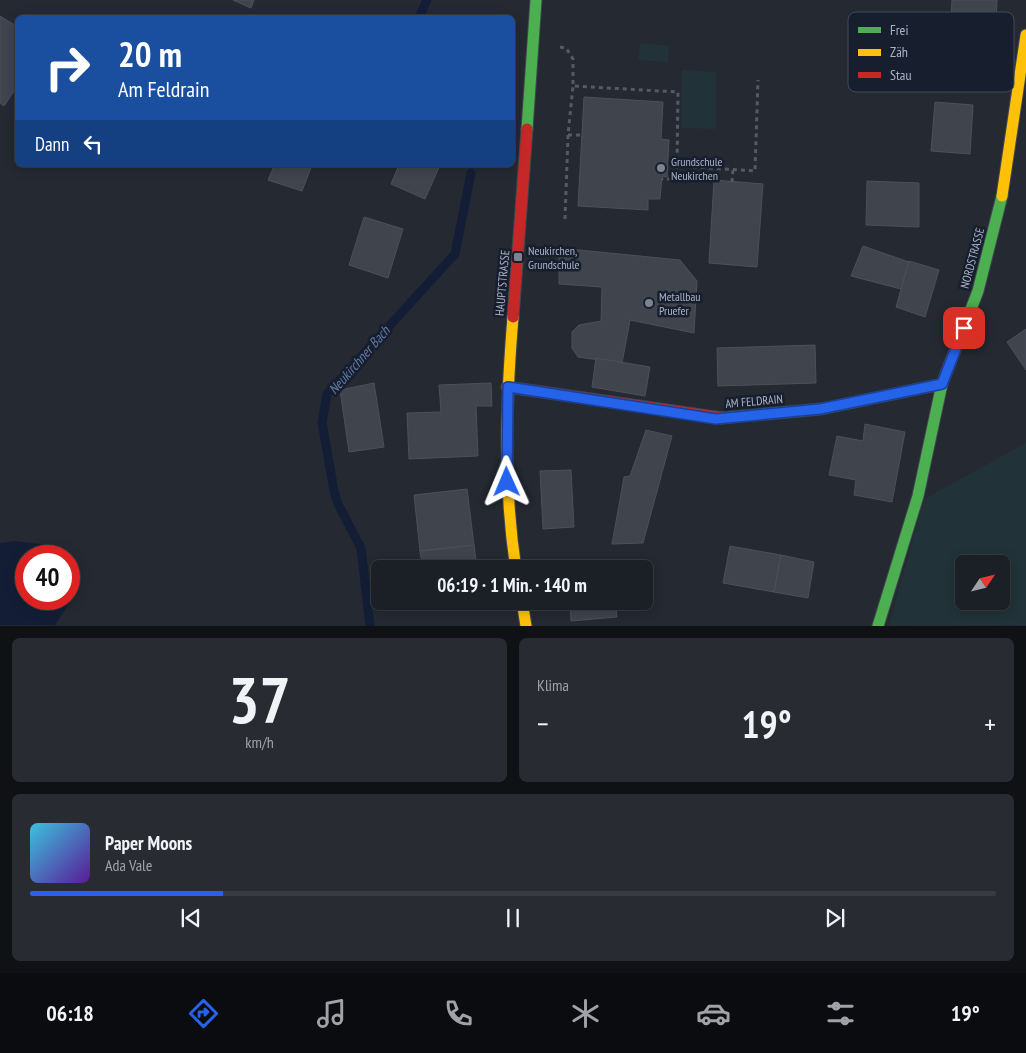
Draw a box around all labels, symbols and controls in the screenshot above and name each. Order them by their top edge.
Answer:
legend [848,12,1014,92]
text: Frei [890,21,908,39]
text: 20 m [118,31,182,77]
icon: right [35,35,100,100]
text: Zäh [890,43,908,61]
text: Stau [890,66,912,84]
text: Am Feldrain [118,75,209,103]
icon: left [79,130,107,158]
text: Dann [35,132,69,156]
place label: Grundschule Neukirchen [671,154,722,183]
marker: Grundschule Neukirchen [655,162,667,174]
street label: NORDSTRASSE [957,226,987,290]
place label: Neukirchen, Grundschule [528,243,579,272]
street label: HAUPTSTRASSE [492,249,512,317]
marker: Neukirchen, Grundschule [512,251,524,263]
place label: Metallbau Pruefer [659,289,701,318]
marker: Metallbau Pruefer [643,297,655,309]
pin [943,307,985,349]
icon: arrive [950,314,978,342]
water label: Neukirchner Bach [324,321,394,398]
street label: AM FELDRAIN [725,391,783,411]
position arrow [480,455,532,507]
speed limit sign: 40 [15,545,80,610]
north arrow [955,555,1010,610]
map controls [955,555,1010,610]
text: 06:19 · 1 Min. · 140 m [437,573,587,597]
text: 37 [228,657,291,741]
text: Klima [537,675,569,695]
text: 19° [741,699,792,748]
text: − [537,705,549,742]
text: + [984,705,996,742]
text: km/h [245,732,274,752]
text: Paper Moons [105,831,192,855]
text: Ada Vale [105,855,152,875]
icon: previous [177,904,205,932]
icon: pause [499,904,527,932]
icon: next [821,904,849,932]
icon: directions [186,996,221,1031]
icon: music [314,996,349,1031]
icon: phone [441,996,476,1031]
icon: climate [568,996,603,1031]
icon: car [696,996,731,1031]
icon: filters [823,996,858,1031]
text: 06:18 [46,999,94,1027]
text: 19° [951,999,980,1027]

